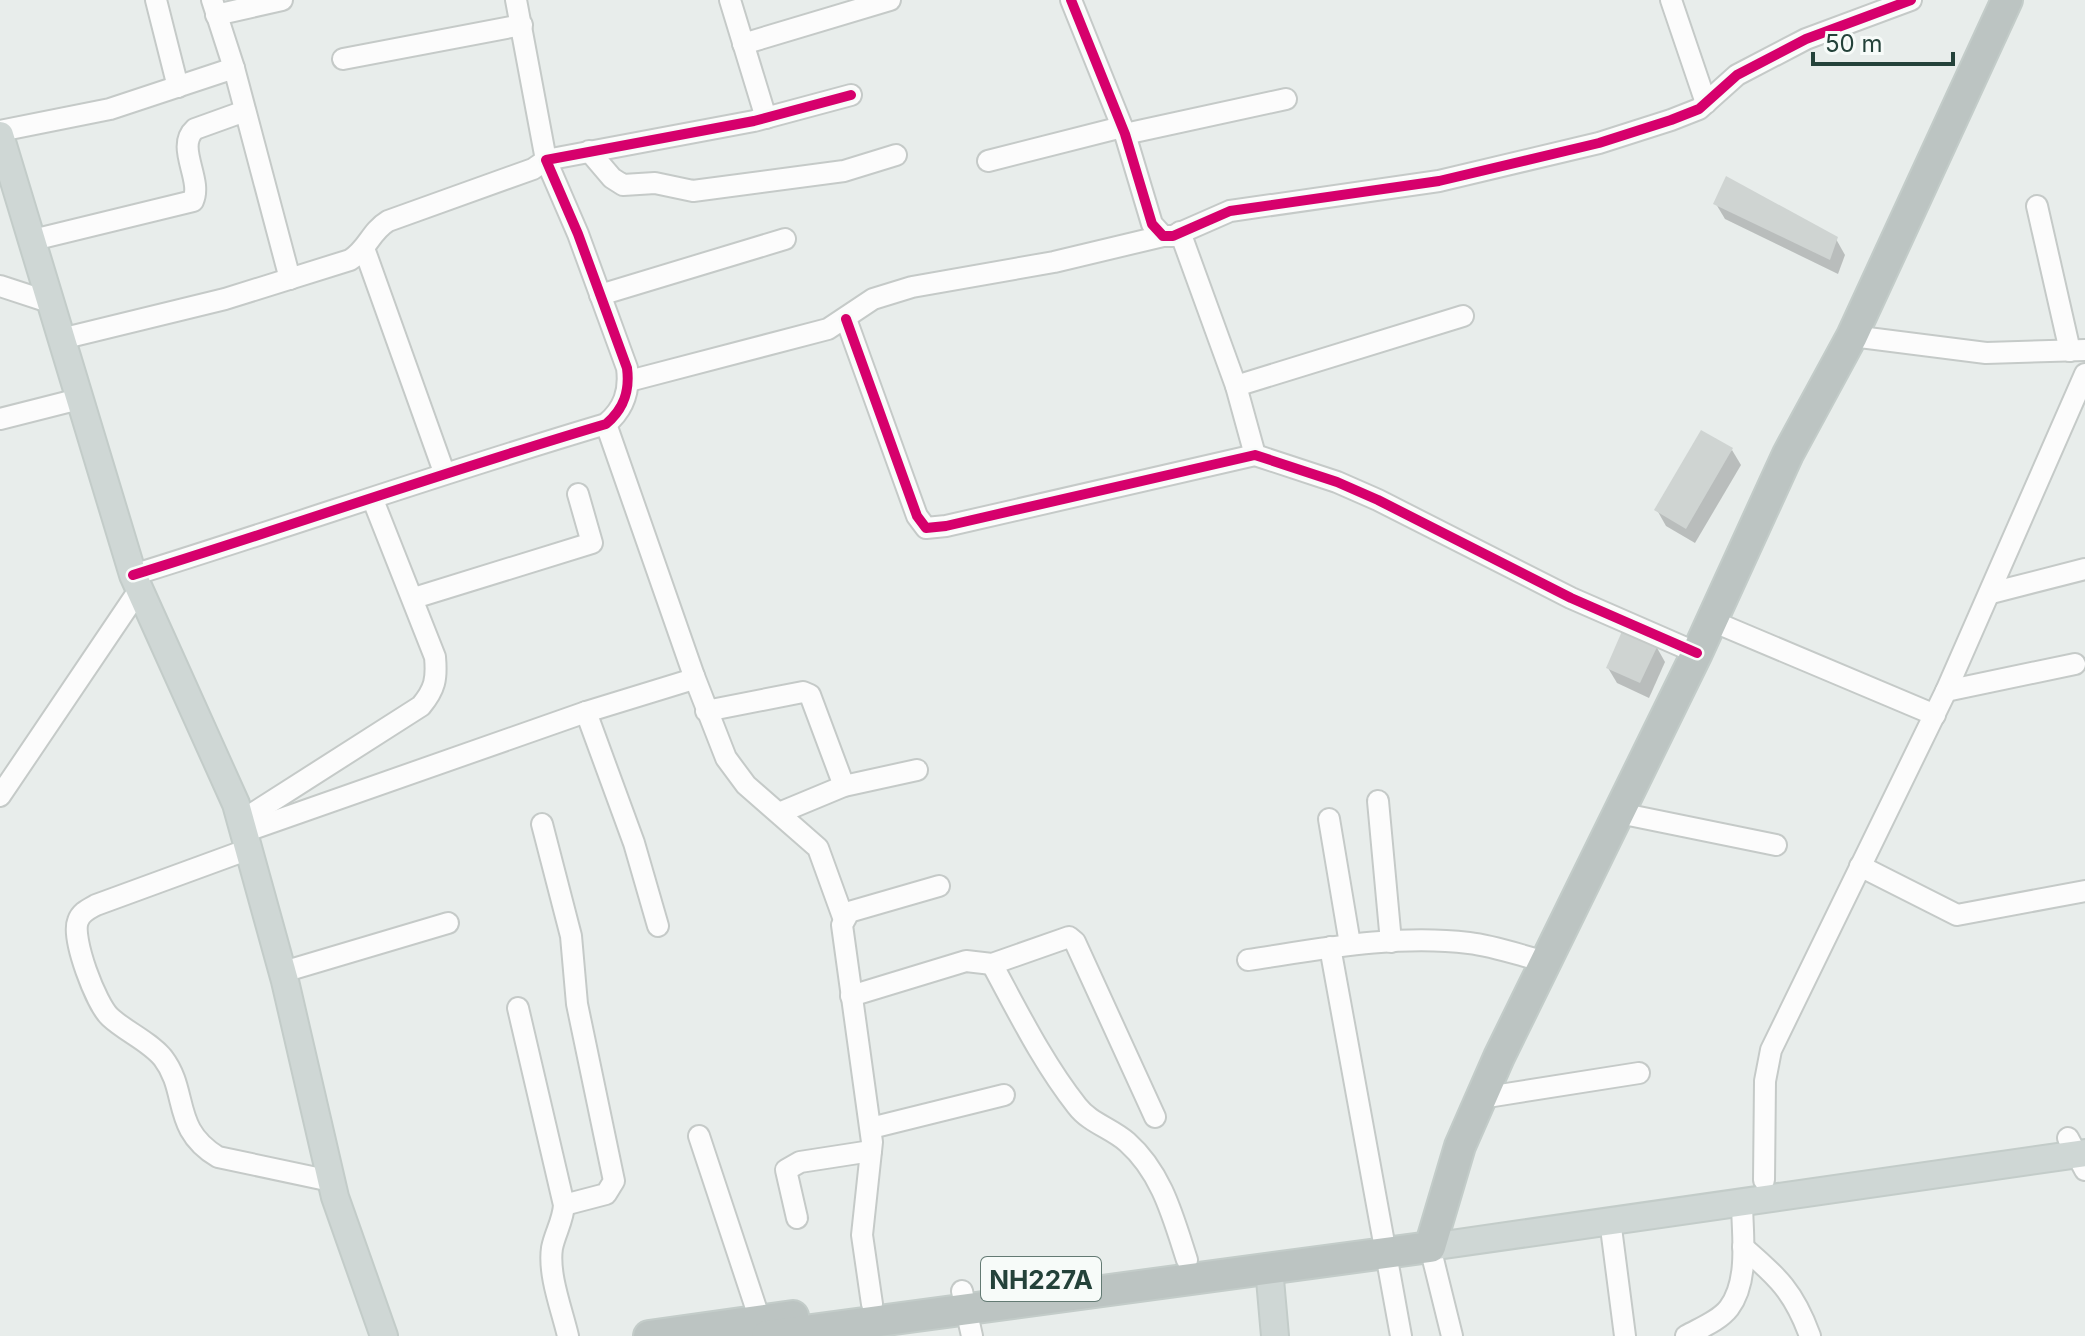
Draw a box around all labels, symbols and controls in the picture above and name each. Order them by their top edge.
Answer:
scale bar [1813,16,1953,66]
text: 50 m [1825,29,1883,58]
road number: NH227A [981,1257,1101,1301]

